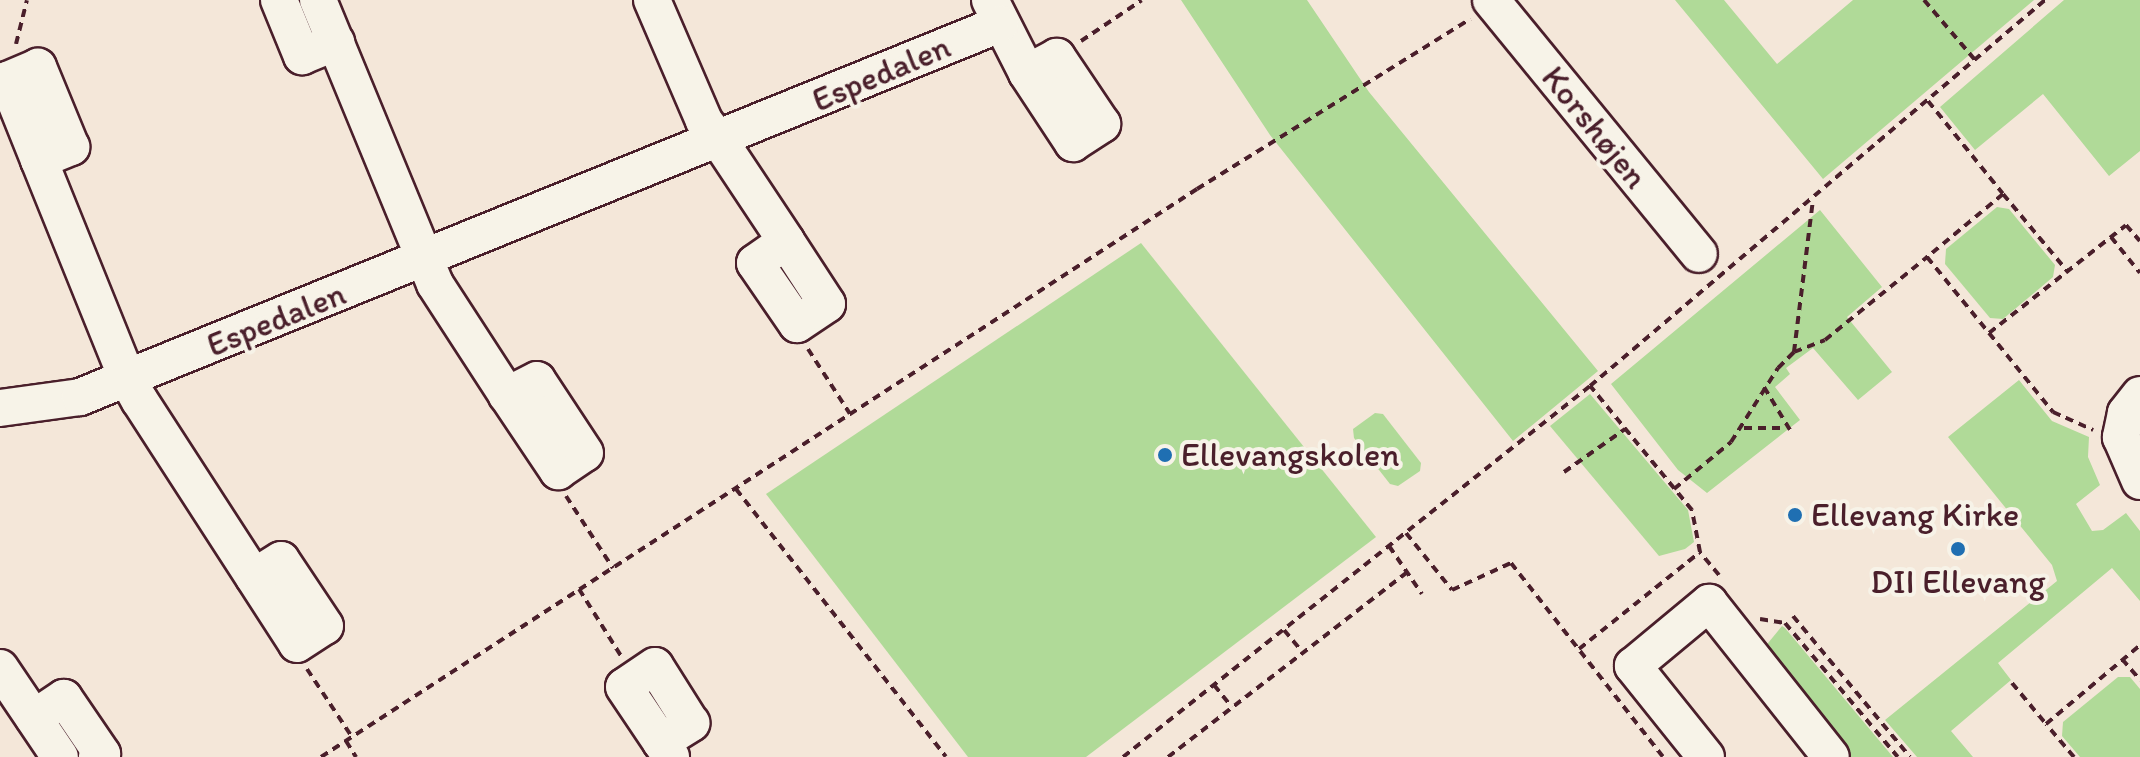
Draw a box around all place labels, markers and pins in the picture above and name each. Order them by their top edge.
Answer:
place label: Ellevangskolen [1181,435,1399,475]
marker: Ellevangskolen [1156,446,1174,464]
place label: Ellevang Kirke [1811,495,2019,535]
marker: Ellevang Kirke [1786,506,1804,524]
marker: DII Ellevang [1949,540,1967,558]
place label: DII Ellevang [1871,562,2045,602]

